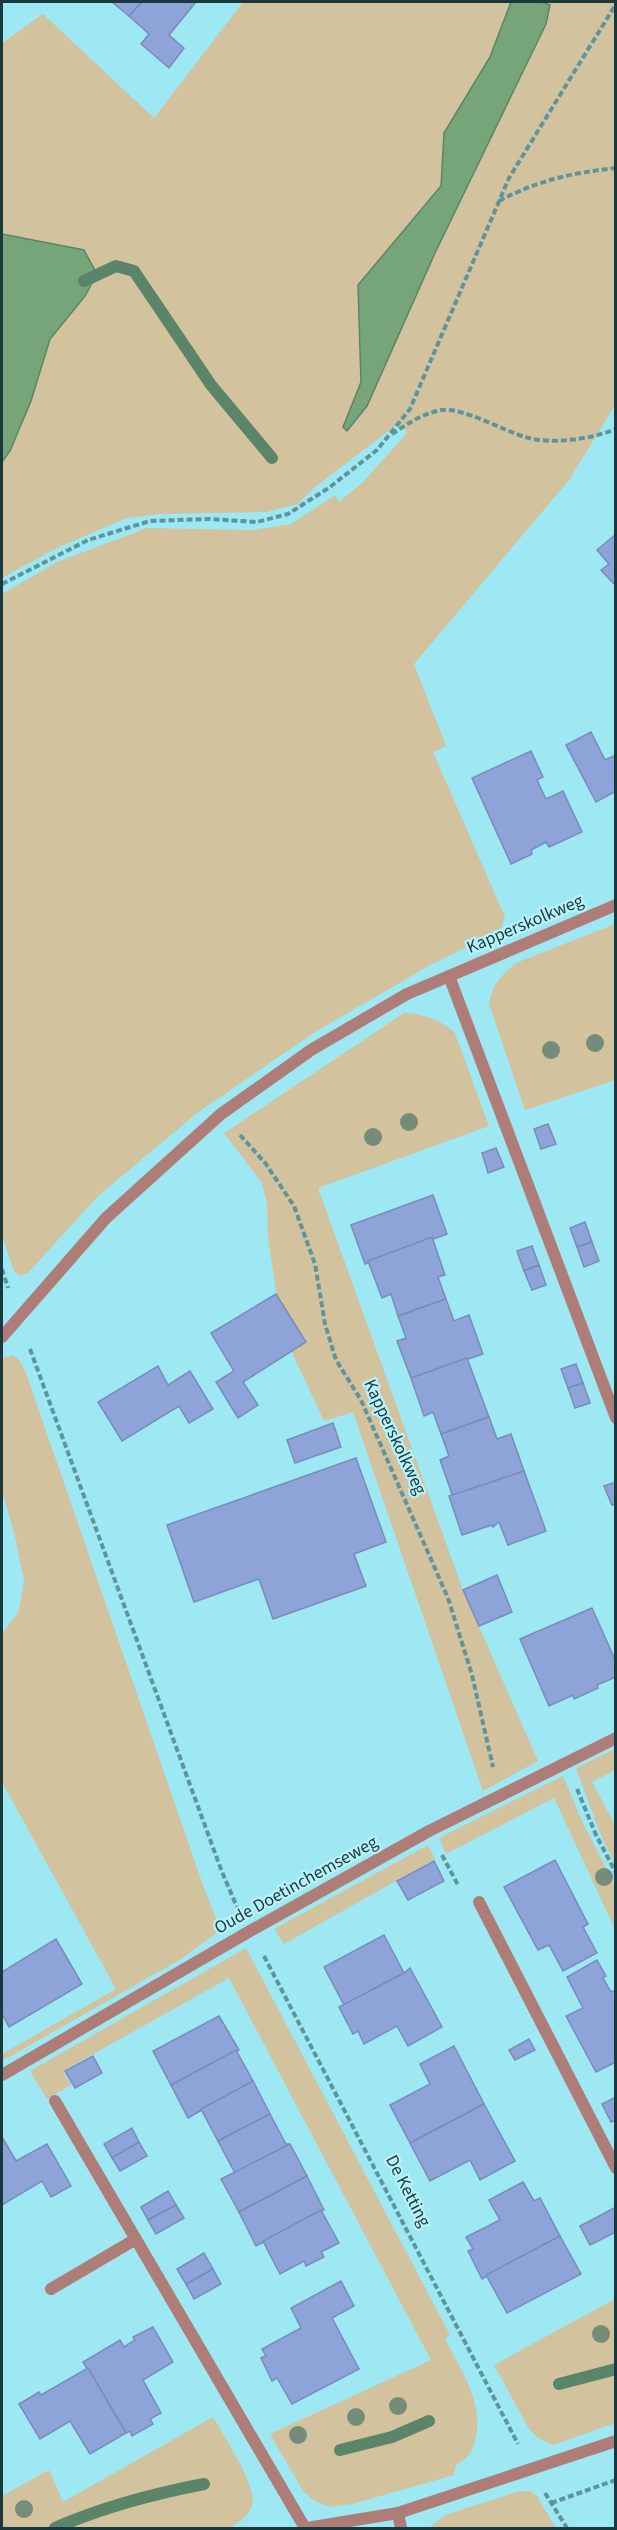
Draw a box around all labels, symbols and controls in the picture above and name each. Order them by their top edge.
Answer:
street label: Kapperskolkweg [463,888,587,960]
street label: Kapperskolkweg [357,1375,433,1499]
street label: Oude Doetinchemseweg [210,1830,382,1940]
street label: De Ketting [379,2151,437,2231]

